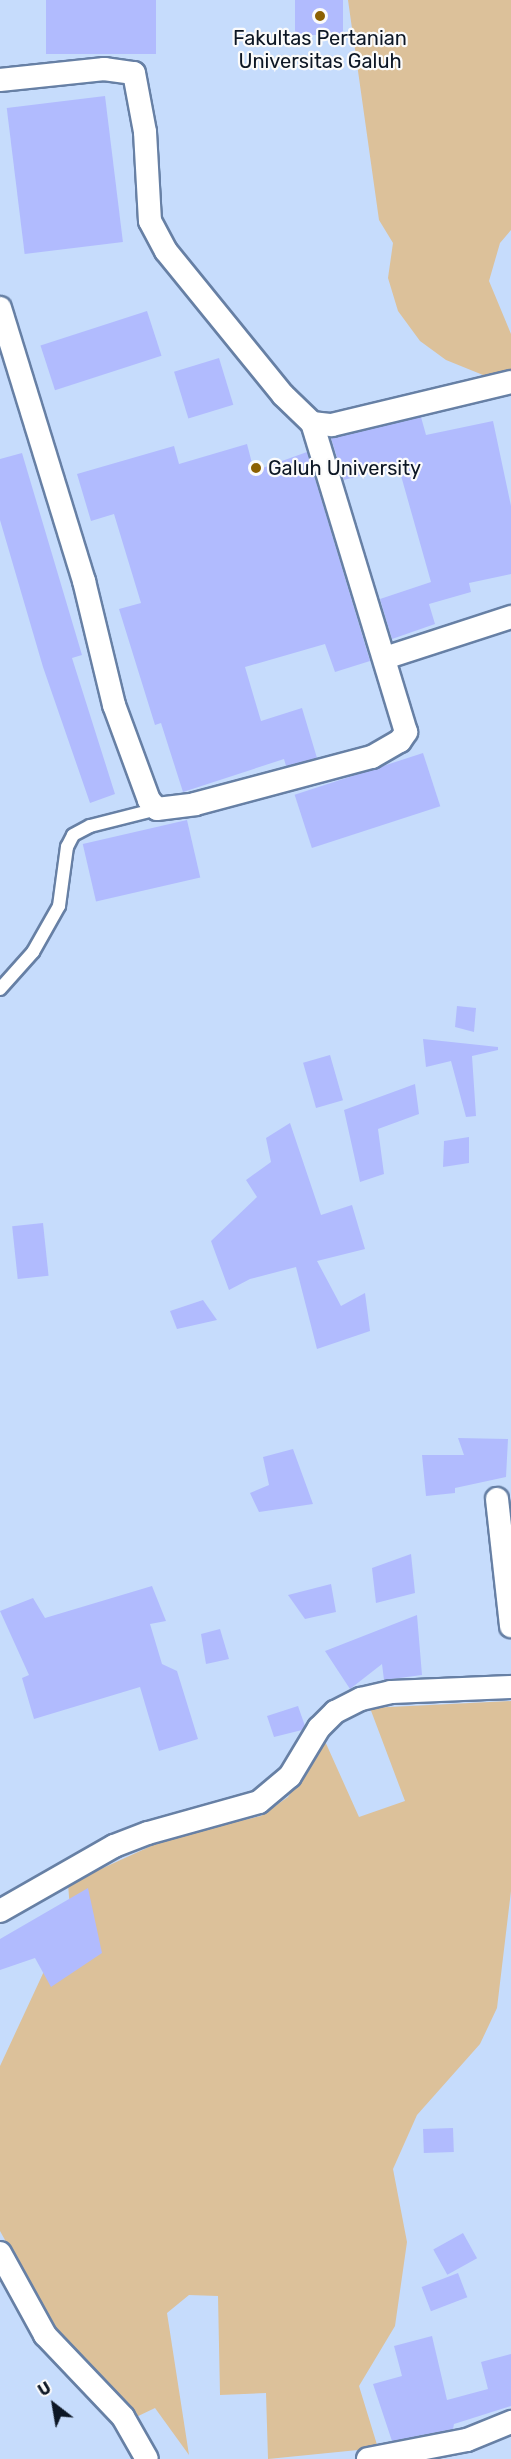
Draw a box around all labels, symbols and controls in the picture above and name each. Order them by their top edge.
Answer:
marker: Fakultas Pertanian Universitas Galuh [313,9,327,23]
place label: Fakultas Pertanian Universitas Galuh [233,26,407,73]
place label: Galuh University [268,456,421,480]
marker: Galuh University [249,461,263,475]
north arrow [24,2375,84,2435]
text: U [35,2378,54,2400]

